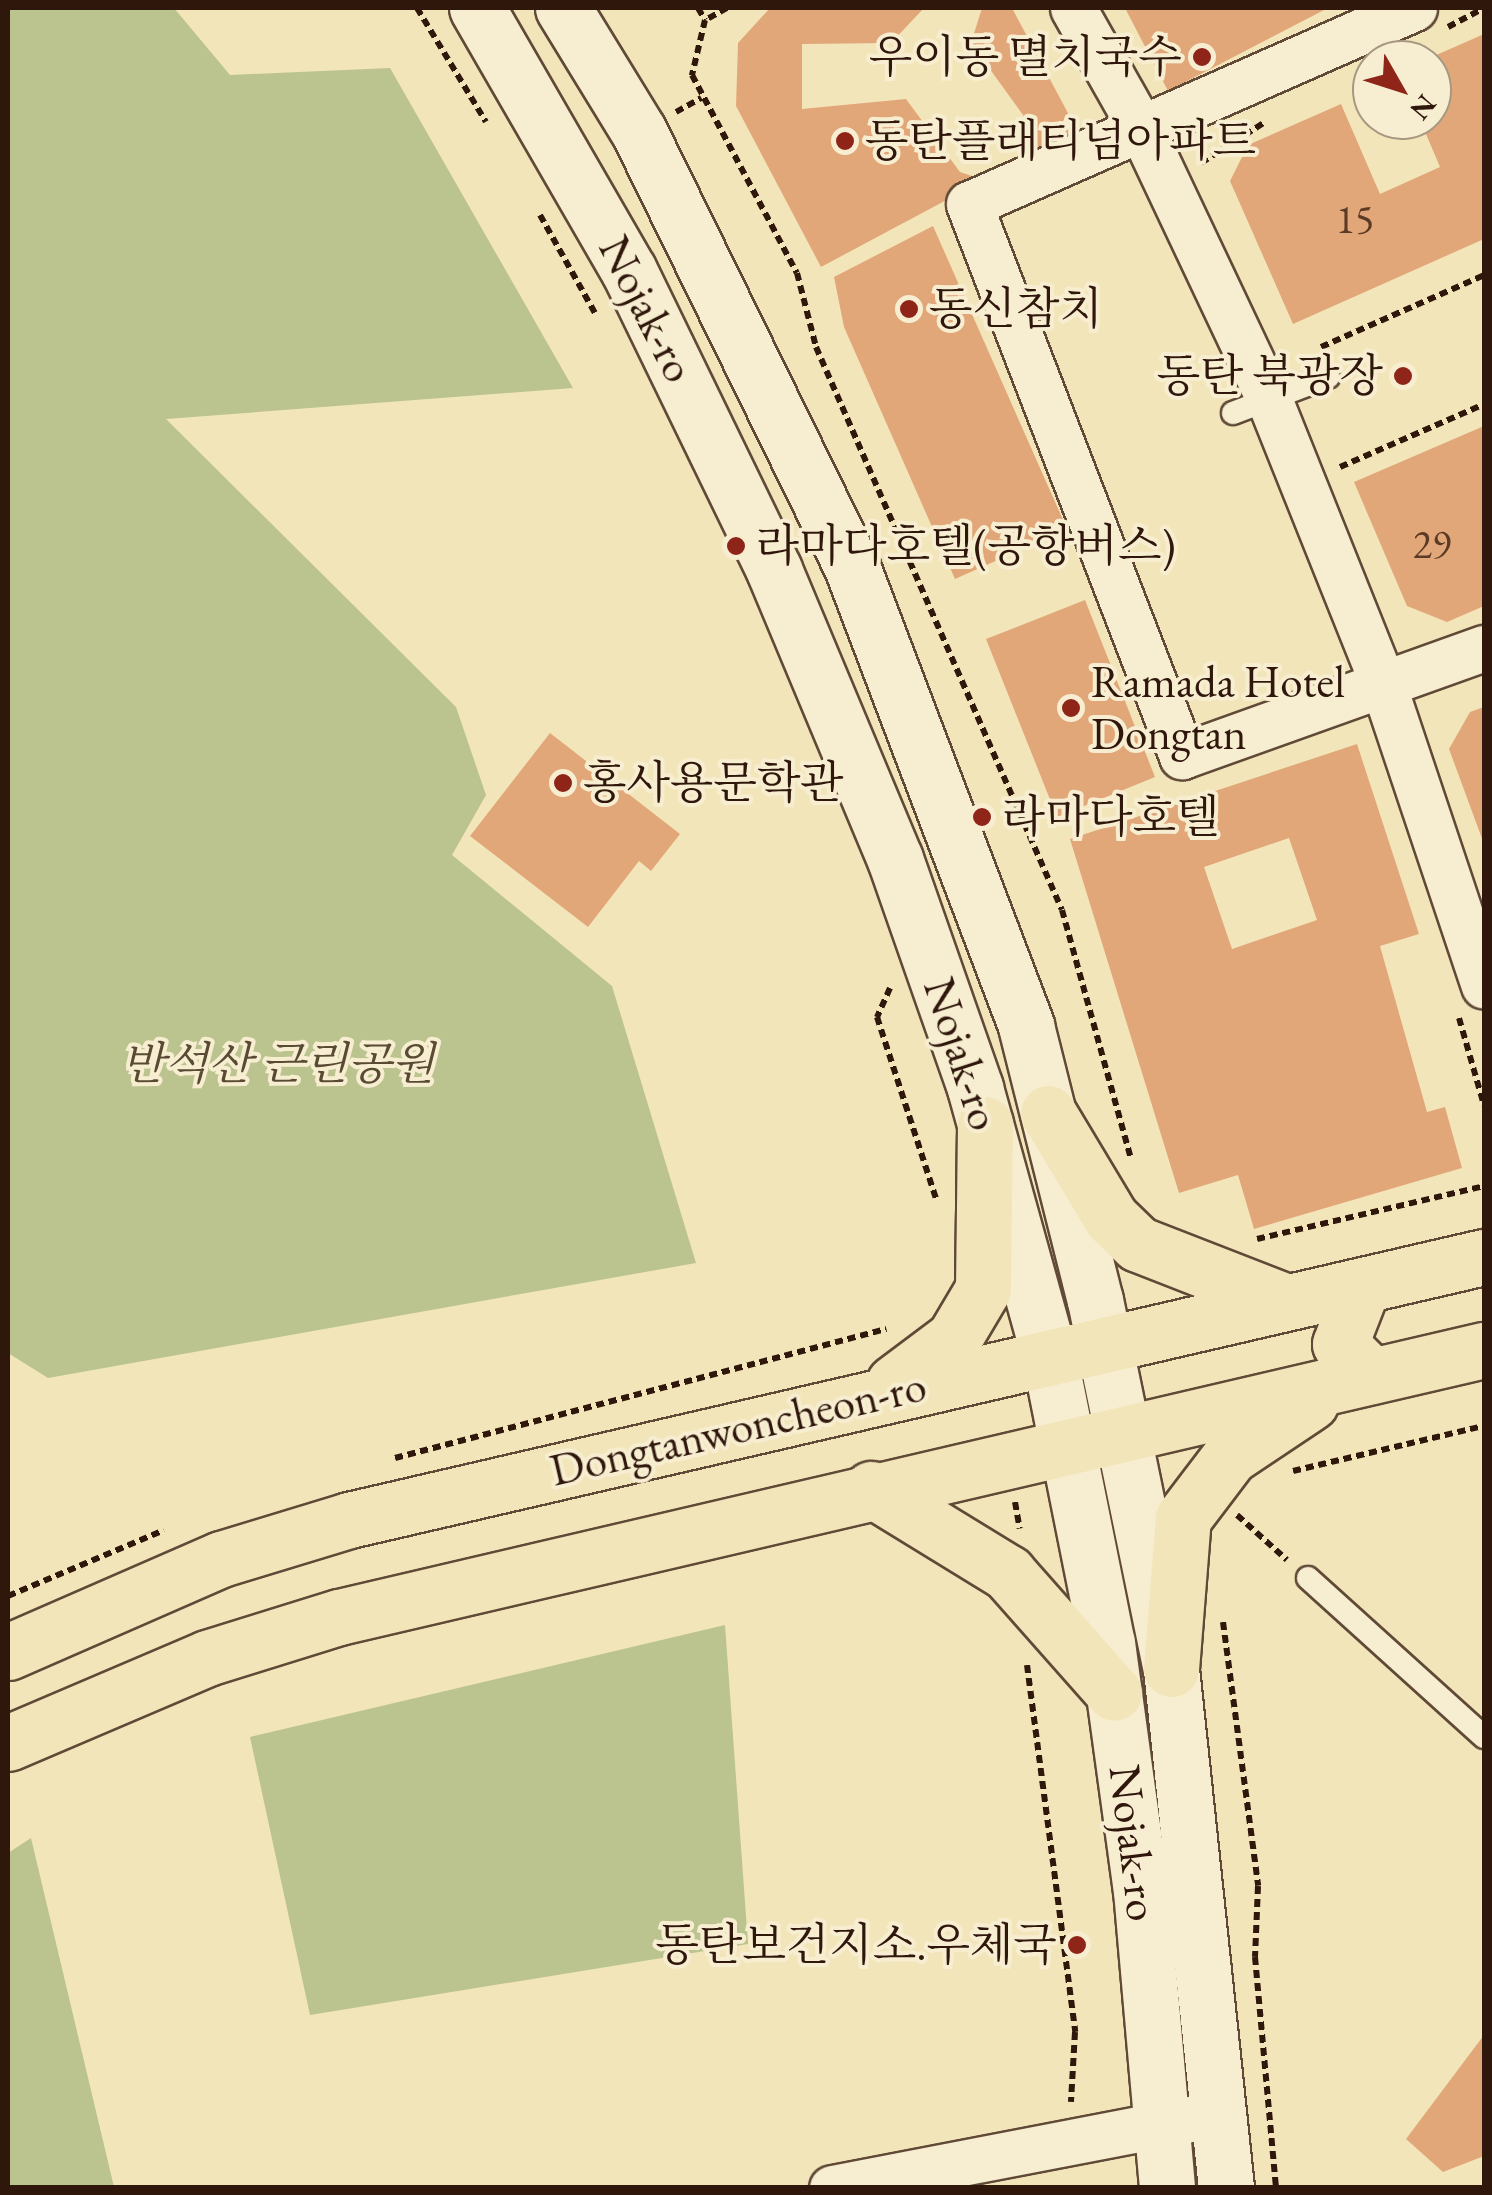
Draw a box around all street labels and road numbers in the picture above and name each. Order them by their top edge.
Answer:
street label: Nojak-ro [587,227,707,391]
street label: Nojak-ro [912,971,1012,1137]
street label: Dongtanwoncheon-ro [545,1358,931,1498]
street label: Nojak-ro [1098,1762,1170,1924]

